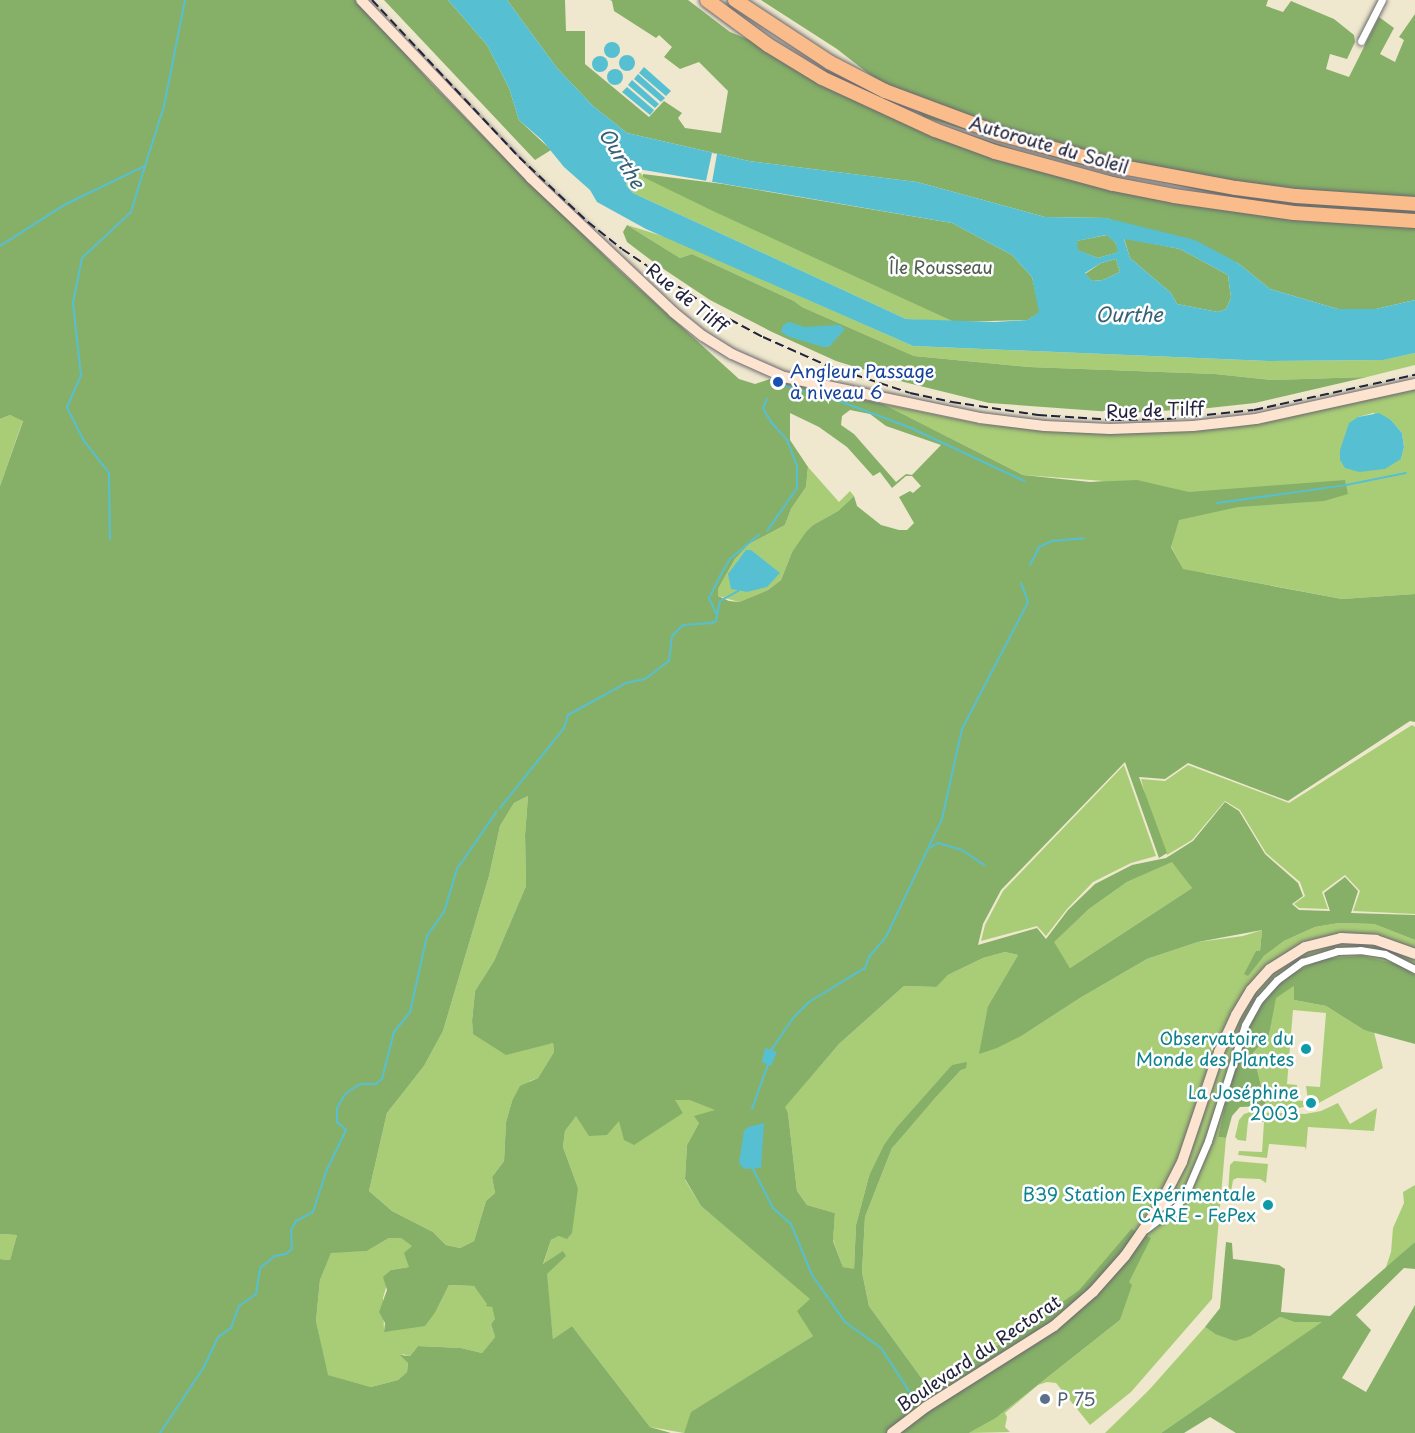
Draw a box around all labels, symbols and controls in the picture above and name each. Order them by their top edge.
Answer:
street label: Autoroute du Soleil [966,112,1132,178]
water label: Ourthe [594,123,650,193]
park label: Île Rousseau [887,256,995,278]
street label: Rue de Tilff [641,258,733,338]
water label: Ourthe [1095,302,1163,326]
place label: Angleur Passage à niveau 6 [790,361,934,404]
marker: Angleur Passage à niveau 6 [771,375,785,389]
street label: Rue de Tilff [1104,397,1206,423]
place label: Observatoire du Monde des Plantes [1134,1028,1294,1070]
marker: Observatoire du Monde des Plantes [1299,1042,1313,1056]
place label: La Joséphine 2003 [1185,1082,1299,1124]
marker: La Joséphine 2003 [1304,1096,1318,1110]
place label: B39 Station Expérimentale CARE - FePex [1024,1184,1256,1226]
marker: B39 Station Expérimentale CARE - FePex [1261,1198,1275,1212]
street label: Boulevard du Rectorat [893,1290,1065,1416]
place label: P 75 [1057,1388,1095,1410]
marker: P 75 [1038,1392,1052,1406]

